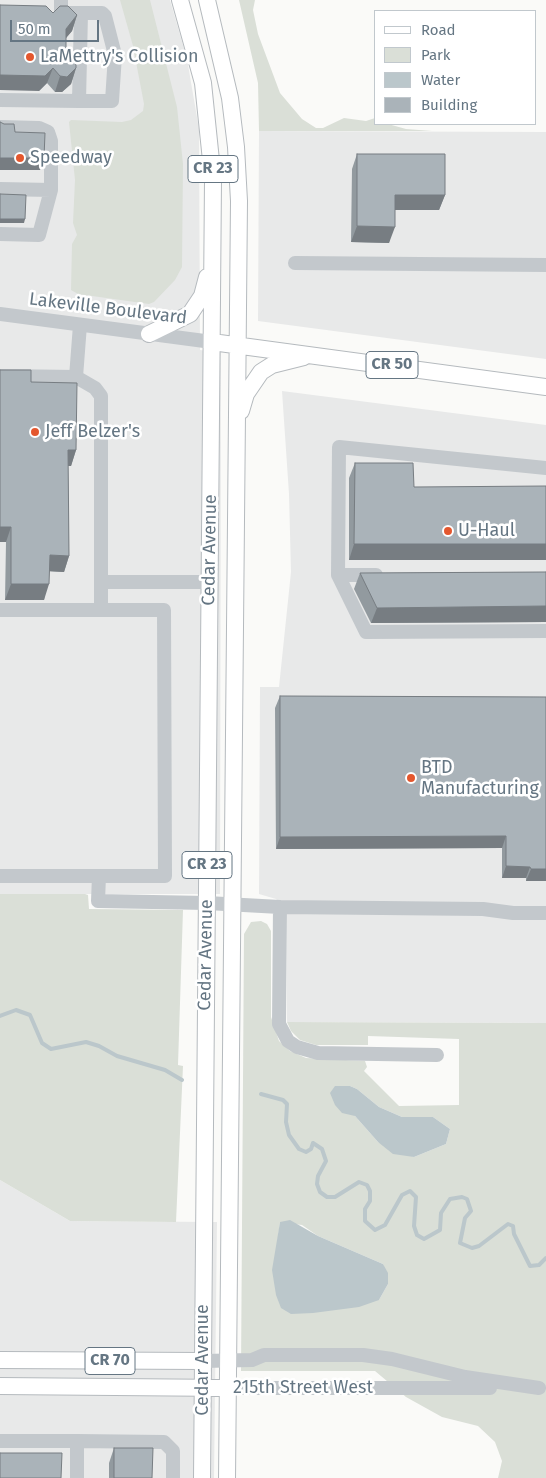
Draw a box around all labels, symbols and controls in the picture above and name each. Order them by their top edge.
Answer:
scale bar [12,10,101,42]
legend [374,10,536,125]
text: 50 m [18,20,51,38]
text: Road [421,21,456,39]
place label: LaMettry's Collision [40,46,199,68]
text: Park [421,46,451,64]
marker: LaMettry's Collision [24,51,36,63]
text: Water [421,71,460,89]
text: Building [421,96,477,114]
place label: Speedway [30,147,112,169]
marker: Speedway [14,152,26,164]
road number: CR 23 [188,156,238,182]
street label: Lakeville Boulevard [28,289,188,329]
road number: CR 50 [366,352,418,378]
place label: Jeff Belzer's [45,421,140,443]
marker: Jeff Belzer's [29,426,41,438]
street label: Cedar Avenue [198,494,222,606]
place label: U-Haul [458,520,515,542]
marker: U-Haul [442,525,454,537]
place label: BTD Manufacturing [421,757,539,800]
marker: BTD Manufacturing [405,772,417,784]
road number: CR 23 [182,852,232,878]
street label: Cedar Avenue [194,899,218,1011]
street label: Cedar Avenue [192,1304,214,1416]
road number: CR 70 [85,1348,135,1374]
street label: 215th Street West [233,1377,373,1399]

